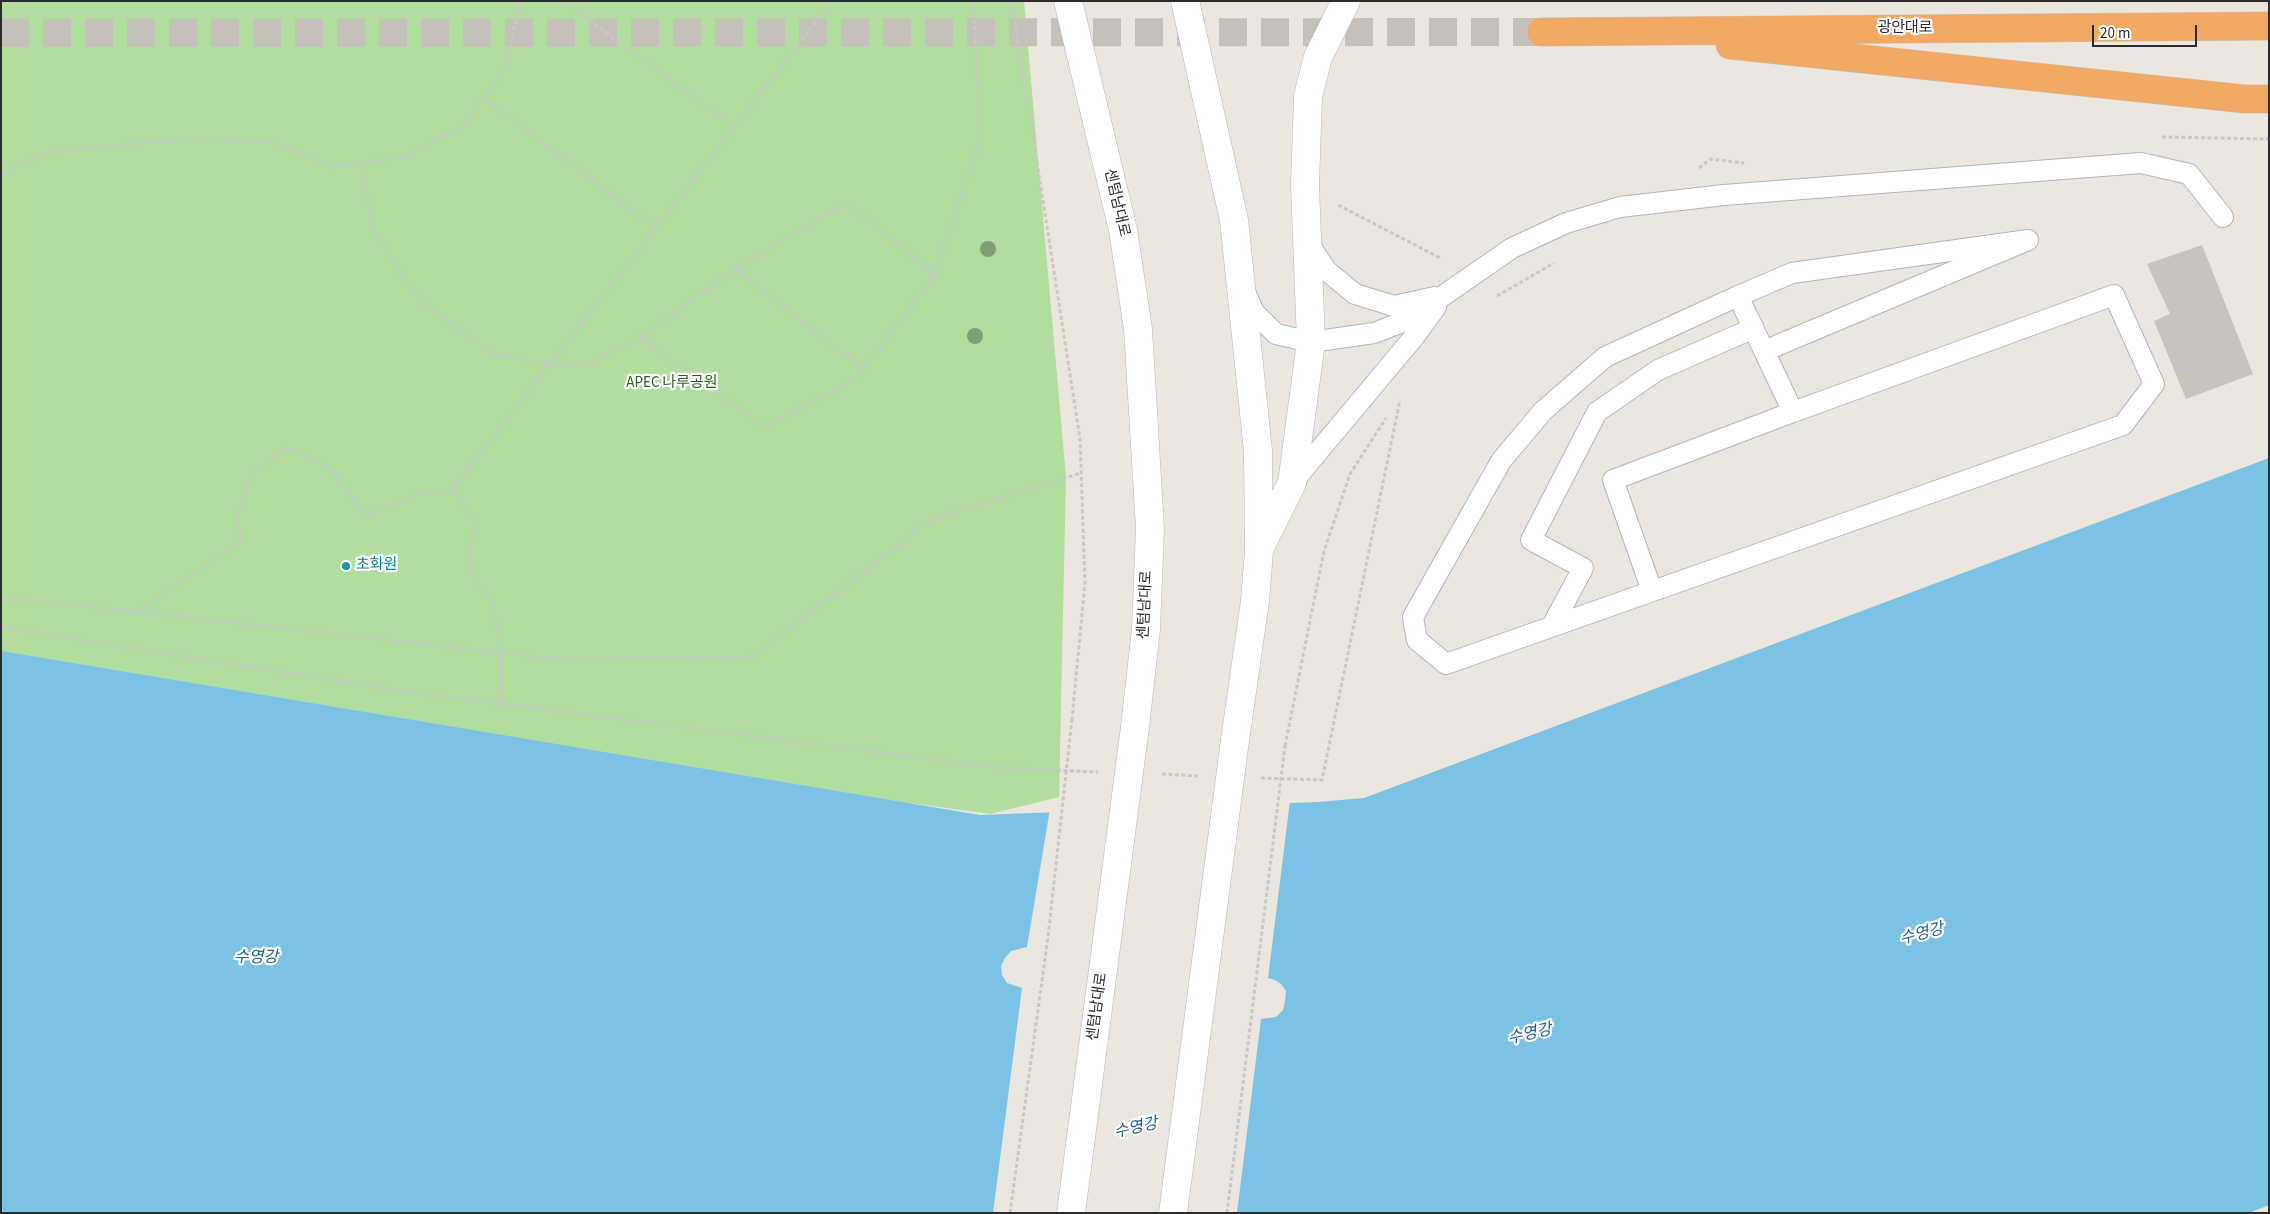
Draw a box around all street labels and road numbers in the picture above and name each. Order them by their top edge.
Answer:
street label: 광안대로 [1877,20,1933,38]
street label: 센텀남대로 [1099,167,1133,239]
street label: 센텀남대로 [1135,570,1157,640]
street label: 센텀남대로 [1084,972,1112,1042]

